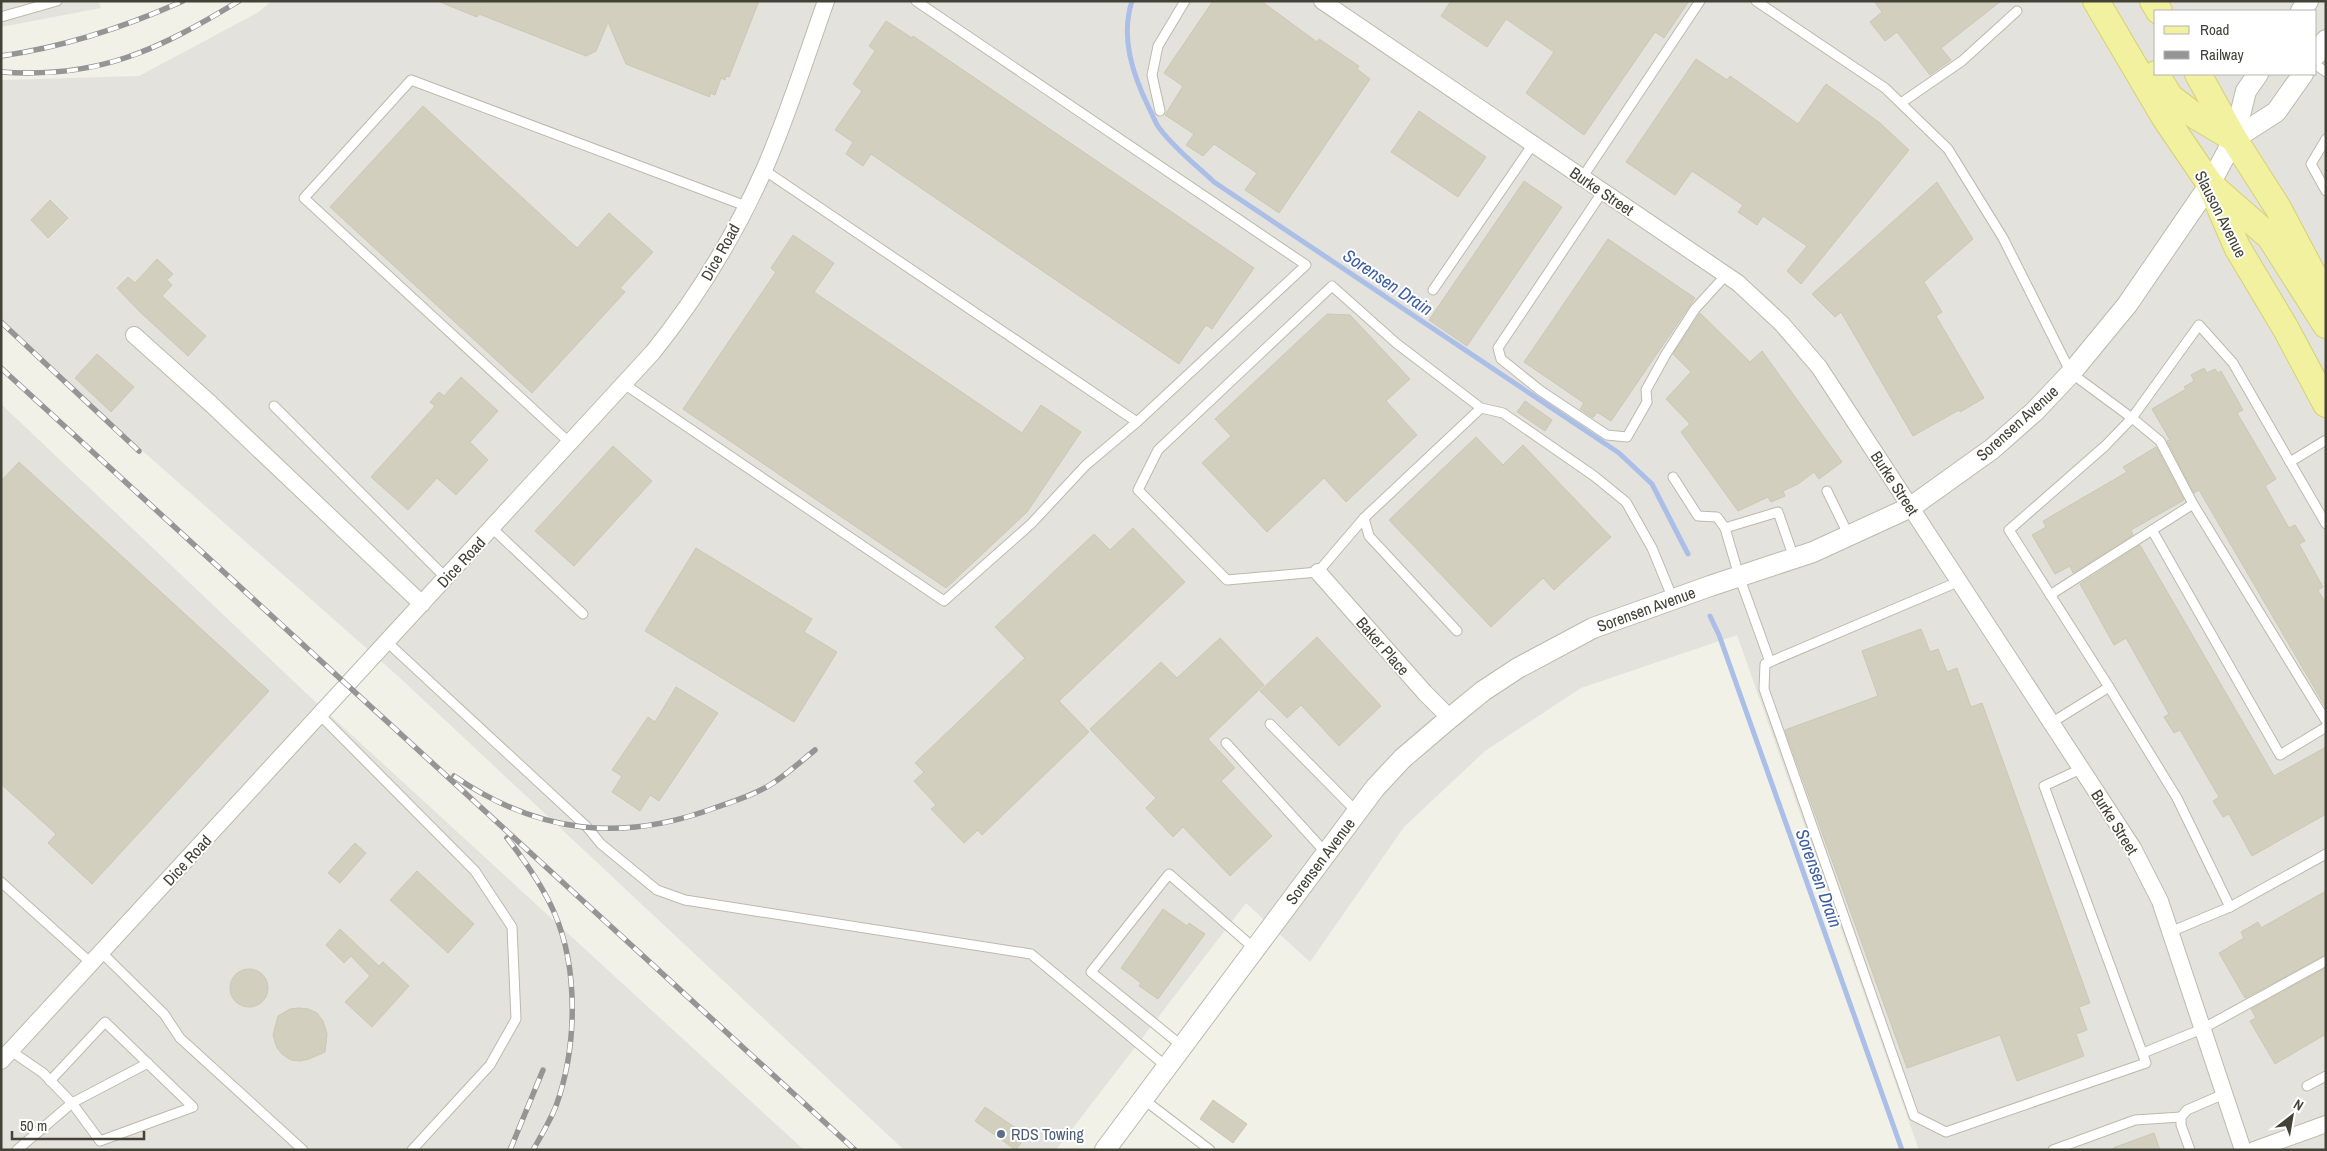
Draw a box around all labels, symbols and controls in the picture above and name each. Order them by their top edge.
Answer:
legend [2154,10,2317,75]
text: Road [2200,19,2229,40]
text: Railway [2200,44,2245,65]
street label: Burke Street [1566,161,1639,221]
street label: Slauson Avenue [2190,167,2252,261]
street label: Dice Road [695,220,745,284]
water label: Sorensen Drain [1338,243,1438,321]
street label: Sorensen Avenue [1971,380,2063,466]
street label: Burke Street [1866,446,1924,520]
street label: Dice Road [432,532,490,592]
street label: Sorensen Avenue [1594,581,1698,637]
street label: Baker Place [1351,612,1415,680]
street label: Burke Street [2086,785,2144,859]
street label: Sorensen Avenue [1280,813,1360,909]
water label: Sorensen Drain [1790,825,1848,931]
street label: Dice Road [158,830,216,890]
north arrow [2267,1091,2317,1141]
text: N [2291,1095,2307,1115]
scale bar [12,1108,145,1140]
text: 50 m [20,1115,47,1136]
place label: RDS Towing [1011,1123,1084,1145]
marker: RDS Towing [995,1128,1007,1140]

